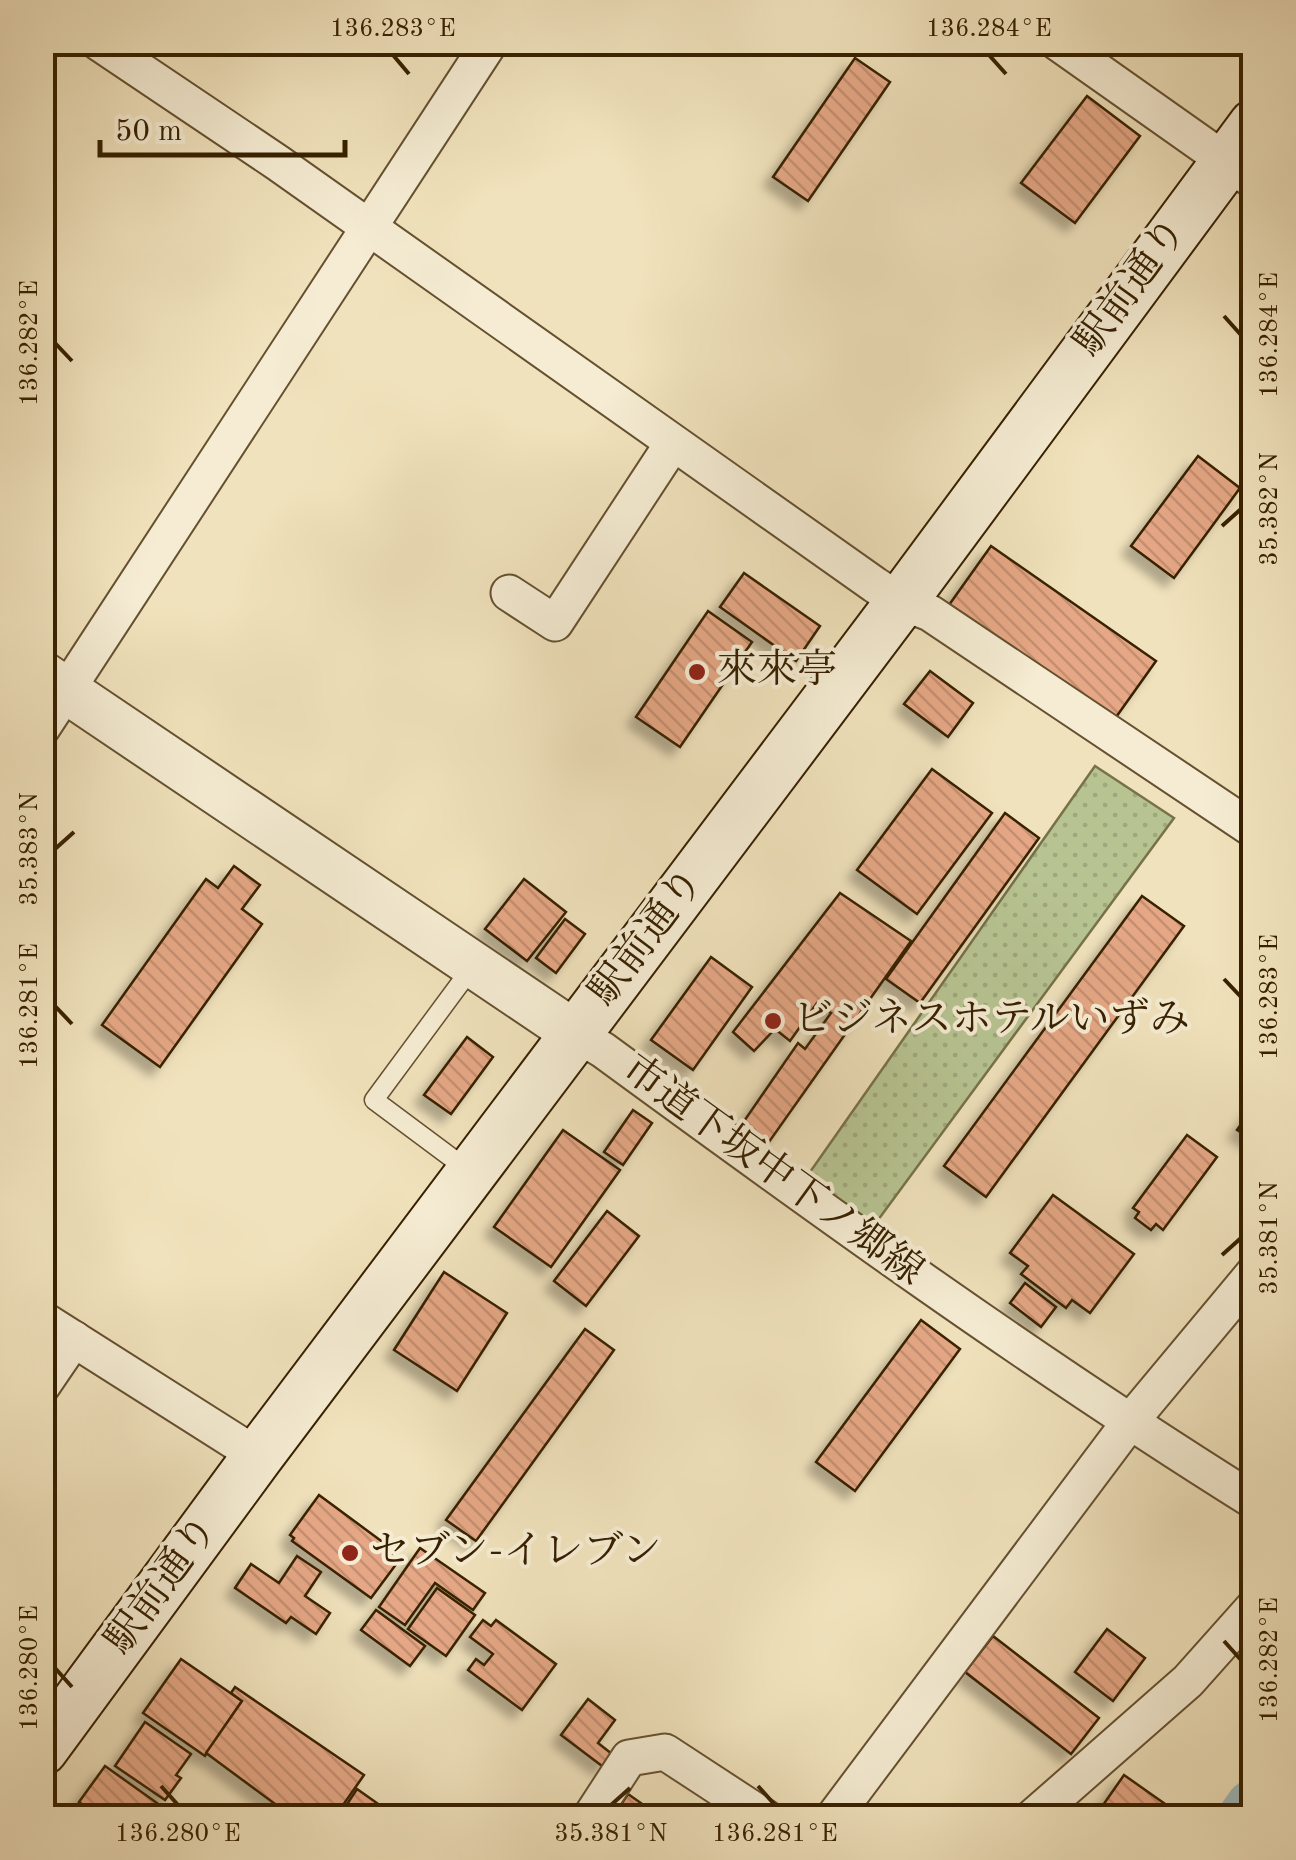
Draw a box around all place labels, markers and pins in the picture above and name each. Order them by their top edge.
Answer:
place label: 來來亭 [717,648,837,692]
marker: 來來亭 [686,661,708,683]
place label: ビジネスホテルいずみ [793,997,1190,1041]
marker: ビジネスホテルいずみ [762,1010,784,1032]
place label: セブン-イレブン [370,1530,662,1573]
marker: セブン-イレブン [339,1542,361,1564]

